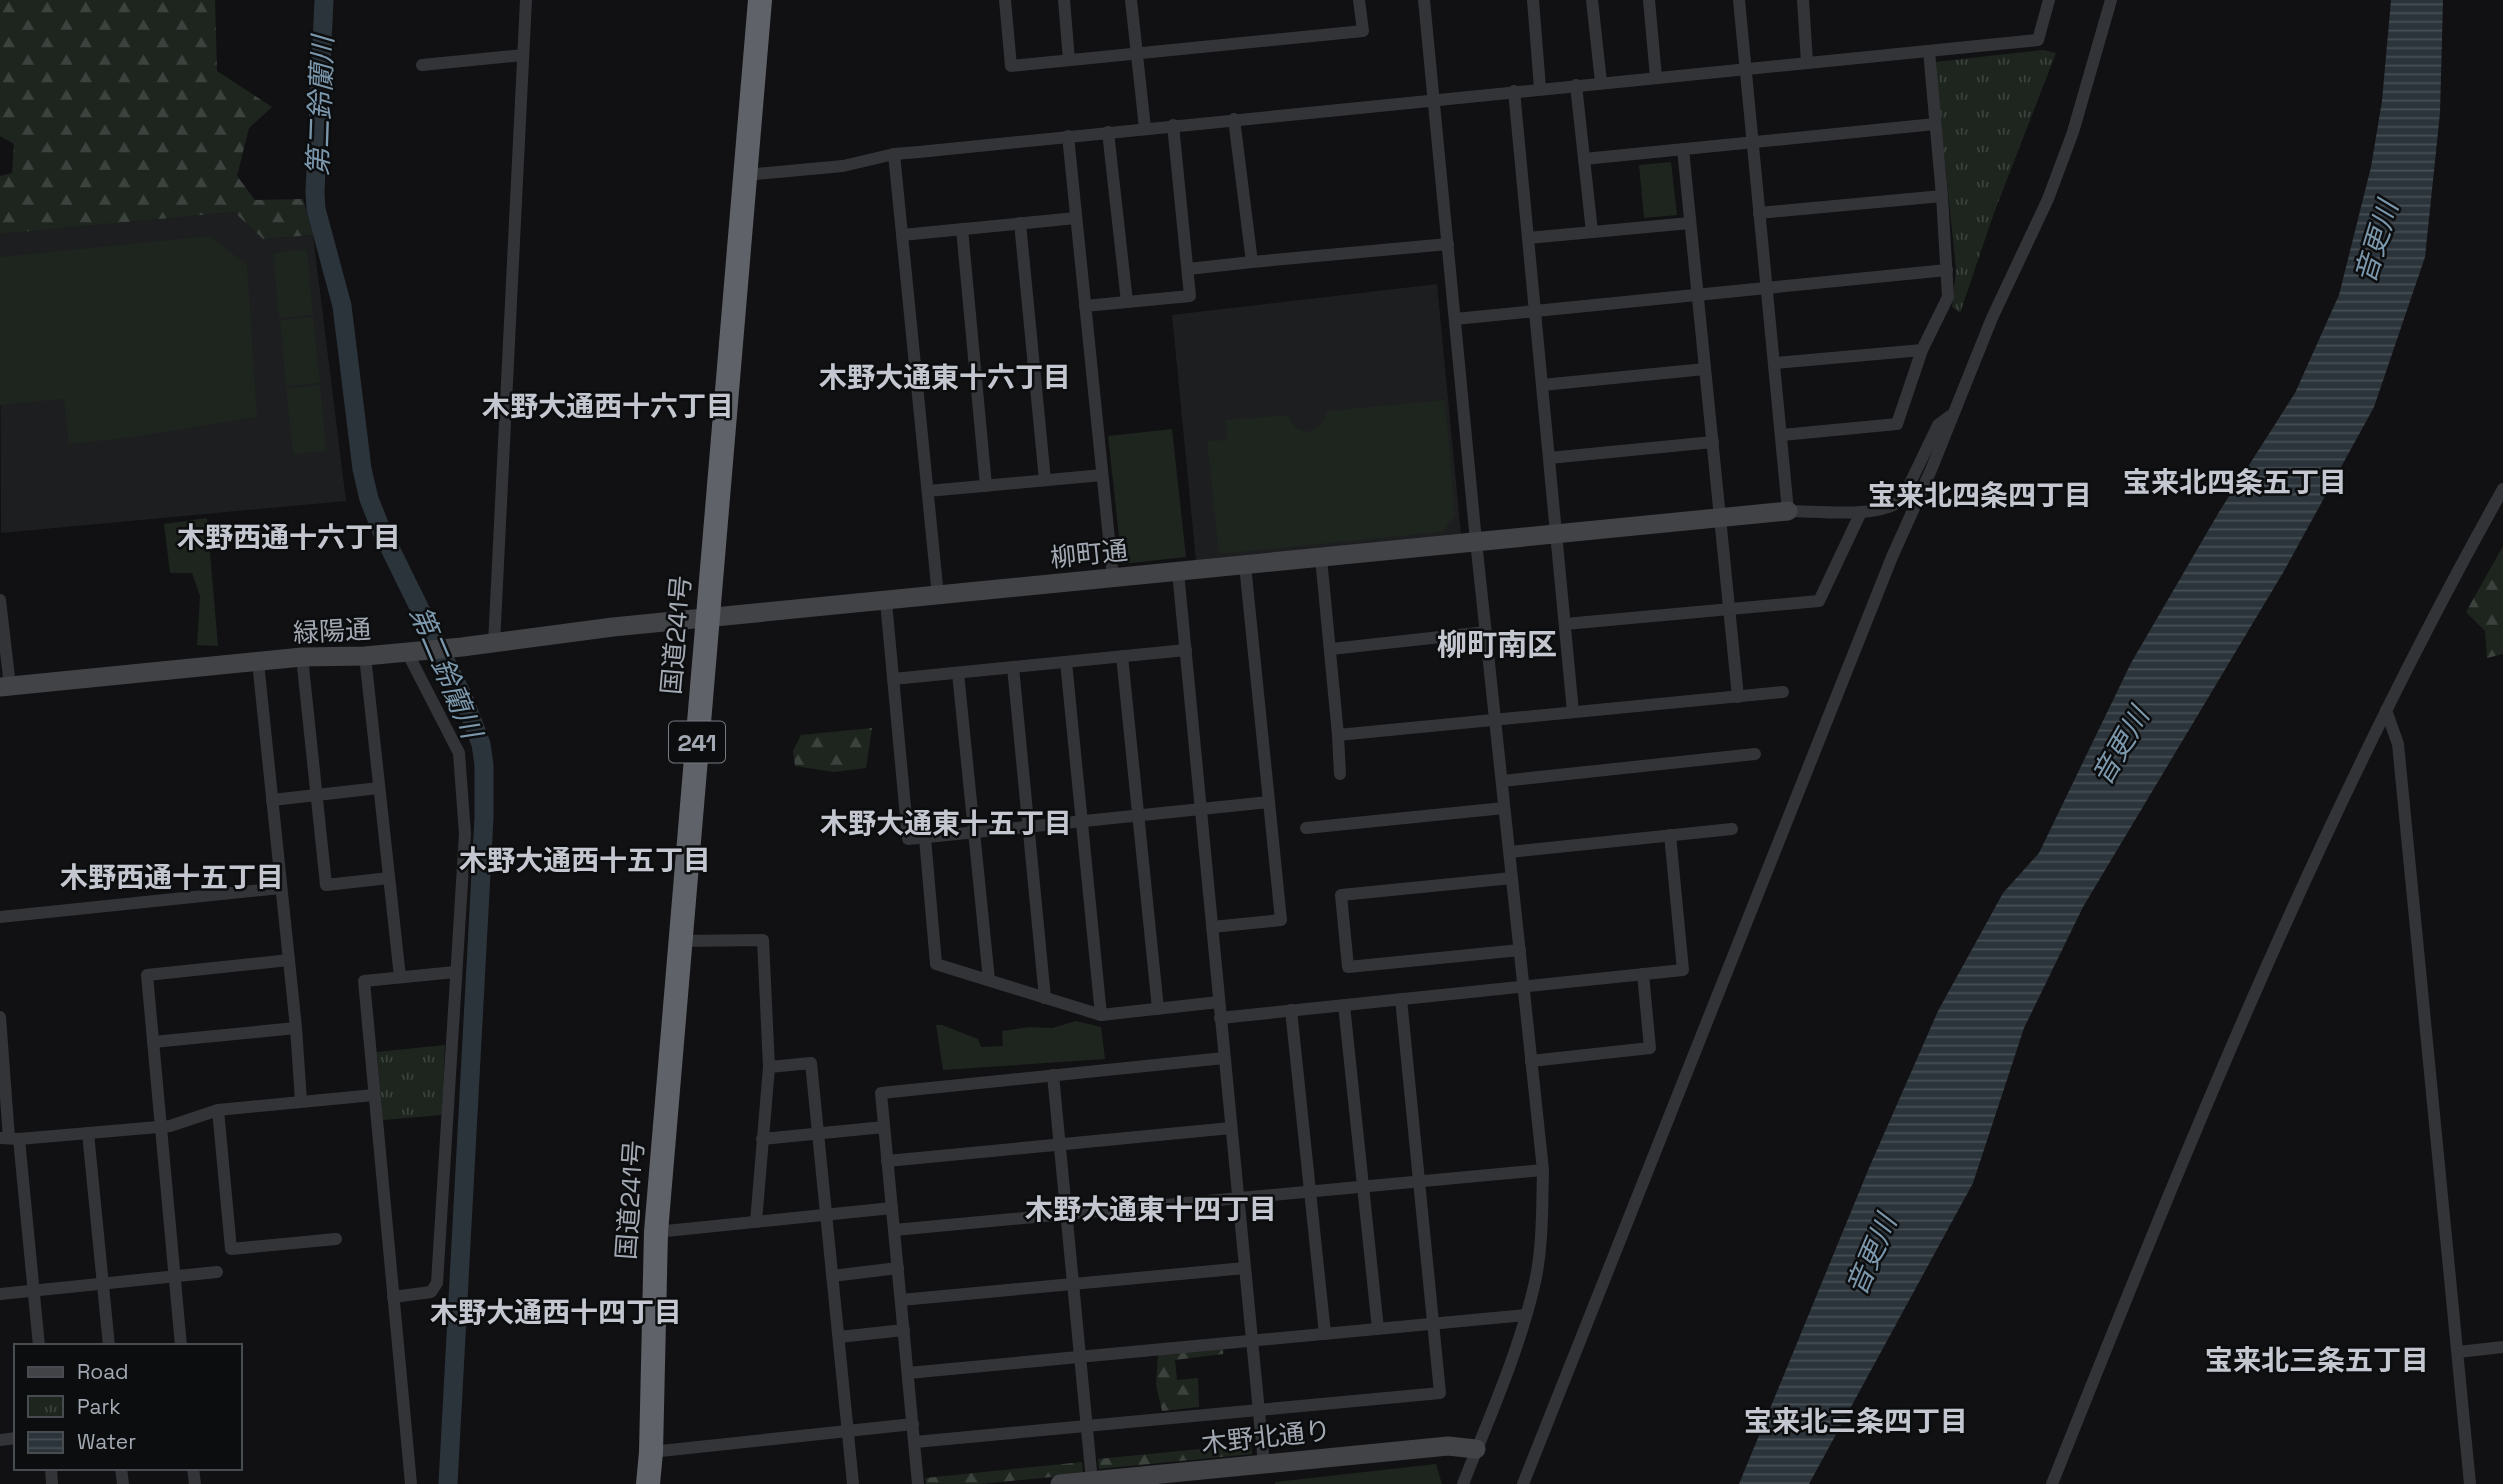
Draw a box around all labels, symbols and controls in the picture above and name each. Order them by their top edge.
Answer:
water label: 第二鈴蘭川 [300,32,341,177]
water label: 音更川 [2347,194,2406,287]
district label: 木野大通東十六丁目 [819,359,1071,395]
district label: 木野大通西十六丁目 [482,388,734,424]
district label: 宝来北四条五丁目 [2123,464,2347,500]
district label: 宝来北四条四丁目 [1868,477,2092,513]
district label: 木野西通十六丁目 [177,519,401,555]
street label: 柳町通 [1048,533,1130,575]
street label: 国道241号 [654,574,698,696]
water label: 第二鈴蘭川 [402,601,491,746]
street label: 緑陽通 [292,612,372,650]
district label: 柳町南区 [1437,625,1557,664]
water label: 音更川 [2083,698,2158,791]
road number: 241 [669,722,725,762]
district label: 木野大通東十五丁目 [820,805,1072,841]
district label: 木野大通西十五丁目 [459,842,711,878]
district label: 木野西通十五丁目 [60,859,284,895]
street label: 国道241号 [609,1139,651,1261]
district label: 木野大通東十四丁目 [1025,1191,1277,1227]
water label: 音更川 [1838,1207,1905,1301]
district label: 木野大通西十四丁目 [430,1294,682,1330]
district label: 宝来北三条五丁目 [2205,1342,2429,1378]
legend [14,1344,242,1470]
text: Road [77,1358,129,1385]
text: Park [77,1393,121,1420]
district label: 宝来北三条四丁目 [1744,1403,1968,1439]
street label: 木野北通り [1200,1413,1332,1461]
text: Water [77,1428,136,1455]

